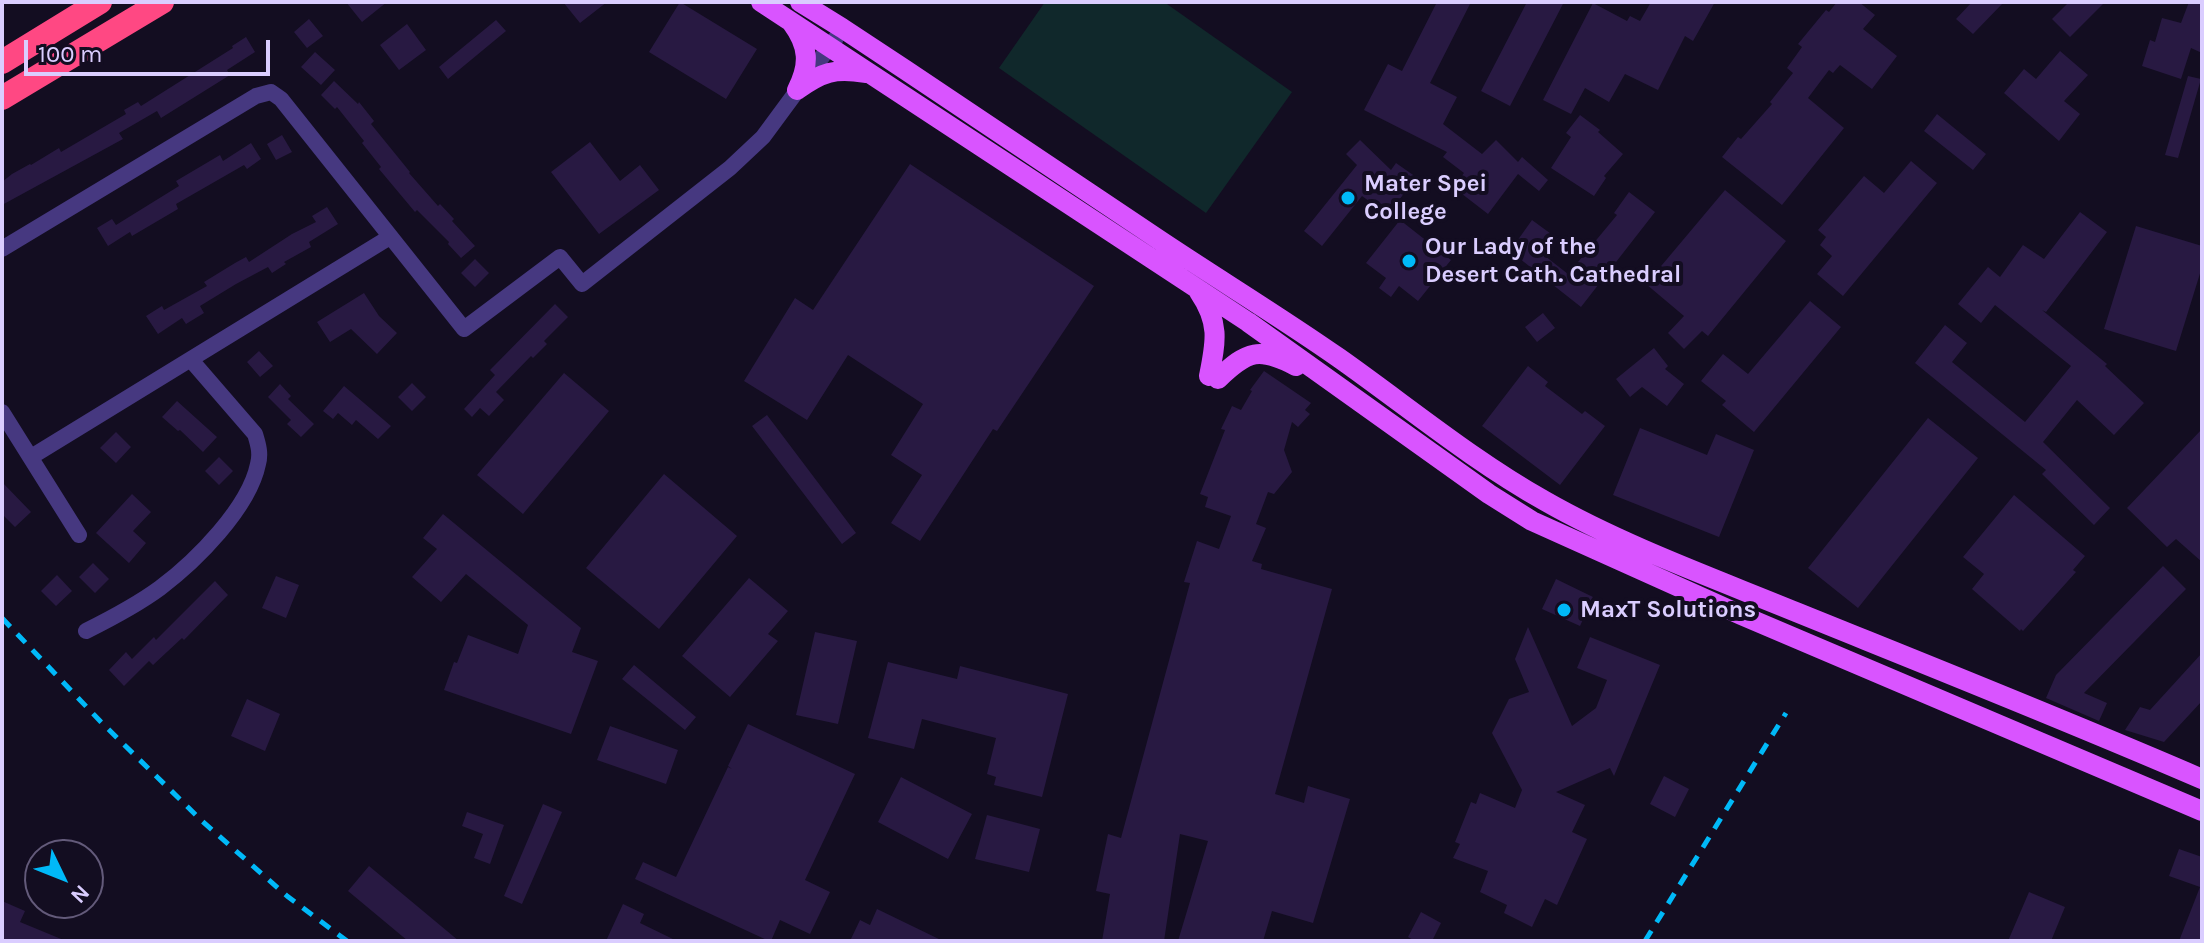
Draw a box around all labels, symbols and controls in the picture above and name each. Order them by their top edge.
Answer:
scale bar [28,24,274,74]
text: 100 m [38,40,103,68]
place label: Mater Spei College [1364,170,1487,226]
marker: Mater Spei College [1339,189,1357,207]
place label: Our Lady of the Desert Cath. Cathedral [1425,233,1681,289]
marker: Our Lady of the Desert Cath. Cathedral [1400,252,1418,270]
place label: MaxT Solutions [1580,596,1756,624]
marker: MaxT Solutions [1555,601,1573,619]
north arrow [24,839,104,919]
text: N [65,879,95,909]

